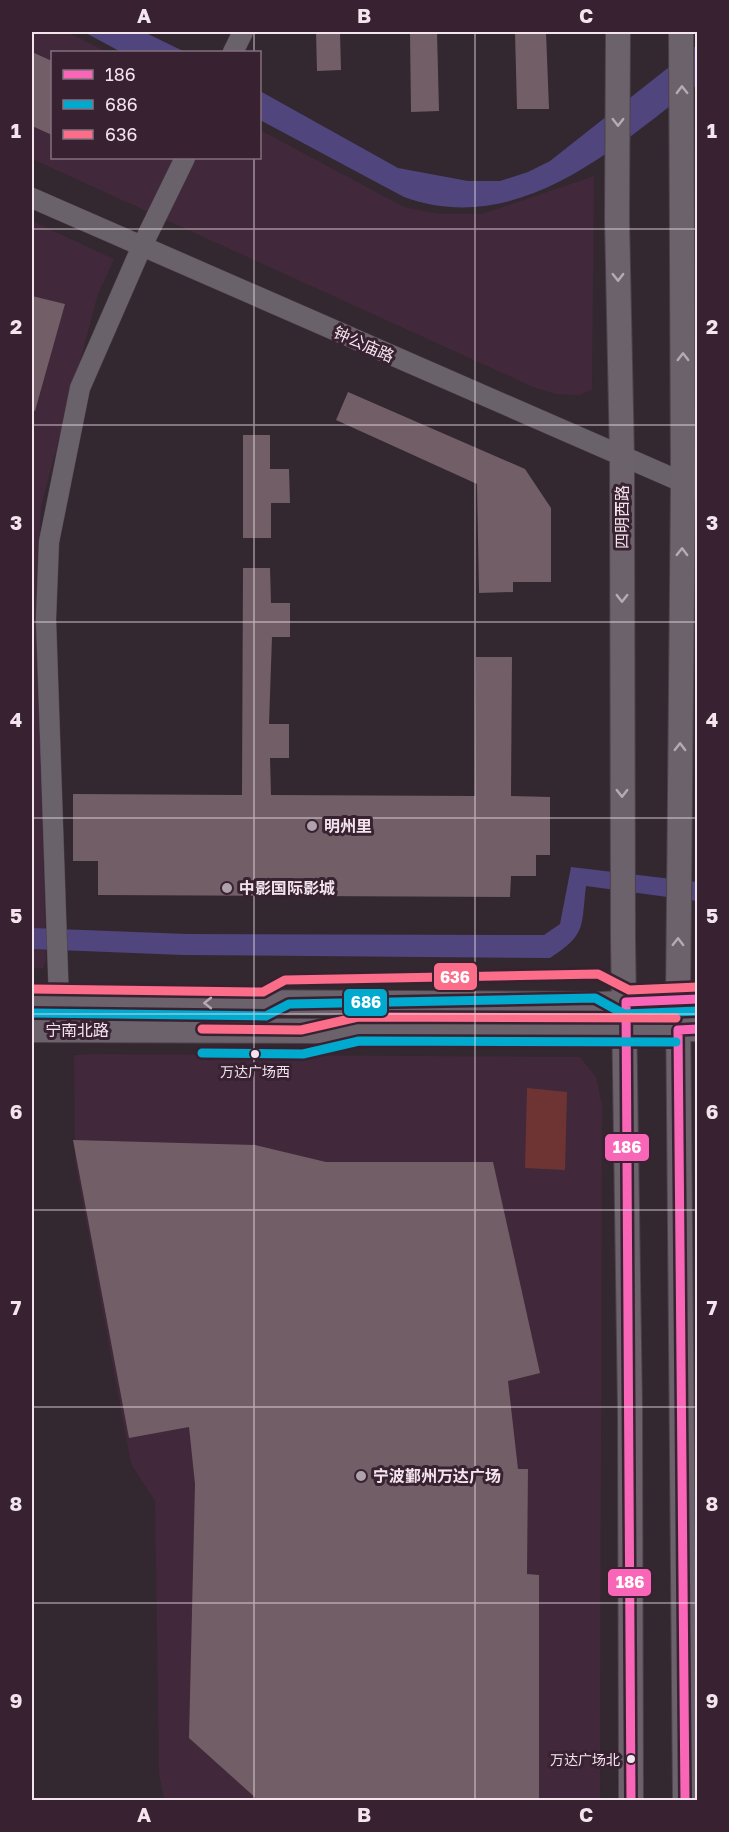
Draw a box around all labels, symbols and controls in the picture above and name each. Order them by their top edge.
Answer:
text: A [137,3,151,27]
text: B [357,3,371,27]
text: C [579,3,593,27]
legend [51,51,261,159]
text: 186 [105,63,136,85]
one-way arrow [675,85,688,94]
text: 686 [105,93,138,115]
text: 1 [11,118,21,142]
one-way arrow [612,118,624,127]
text: 1 [707,118,717,142]
text: 636 [105,123,137,145]
one-way arrow [612,273,625,282]
text: 2 [10,314,22,338]
text: 2 [706,314,718,338]
street label: 钟公庙路 [331,322,397,366]
one-way arrow [677,352,689,361]
street label: 四明西路 [612,485,632,549]
text: 3 [10,510,22,534]
text: 3 [706,510,718,534]
one-way arrow [676,547,689,556]
one-way arrow [616,594,628,603]
text: 4 [10,707,22,731]
text: 4 [706,707,718,731]
one-way arrow [674,742,686,751]
one-way arrow [616,789,629,798]
place label: 明州里 [324,816,372,836]
marker: 明州里 [305,819,319,833]
place label: 中影国际影城 [239,878,335,898]
marker: 中影国际影城 [220,881,234,895]
text: 5 [10,903,22,927]
text: 5 [706,903,718,927]
one-way arrow [672,937,684,946]
line badge: 636 [433,962,478,991]
text: 636 [440,967,470,987]
line badge: 686 [343,988,388,1017]
text: 686 [351,992,381,1012]
one-way arrow [203,997,212,1009]
street label: 宁南北路 [45,1020,109,1040]
marker: 万达广场西 [249,1048,261,1060]
place label: 万达广场西 [220,1063,290,1080]
text: 6 [10,1099,22,1123]
text: 6 [706,1099,718,1123]
line badge: 186 [604,1133,650,1162]
text: 186 [613,1137,641,1157]
text: 7 [11,1295,22,1319]
text: 7 [707,1295,718,1319]
place label: 宁波鄞州万达广场 [373,1466,501,1486]
marker: 宁波鄞州万达广场 [354,1469,368,1483]
text: 8 [10,1491,22,1515]
text: 8 [706,1491,718,1515]
line badge: 186 [607,1568,652,1597]
text: 186 [616,1572,644,1592]
text: 9 [10,1688,22,1712]
text: 9 [706,1688,718,1712]
place label: 万达广场北 [550,1751,620,1768]
marker: 万达广场北 [625,1753,637,1765]
text: A [137,1802,151,1826]
text: B [357,1802,371,1826]
text: C [579,1802,593,1826]

